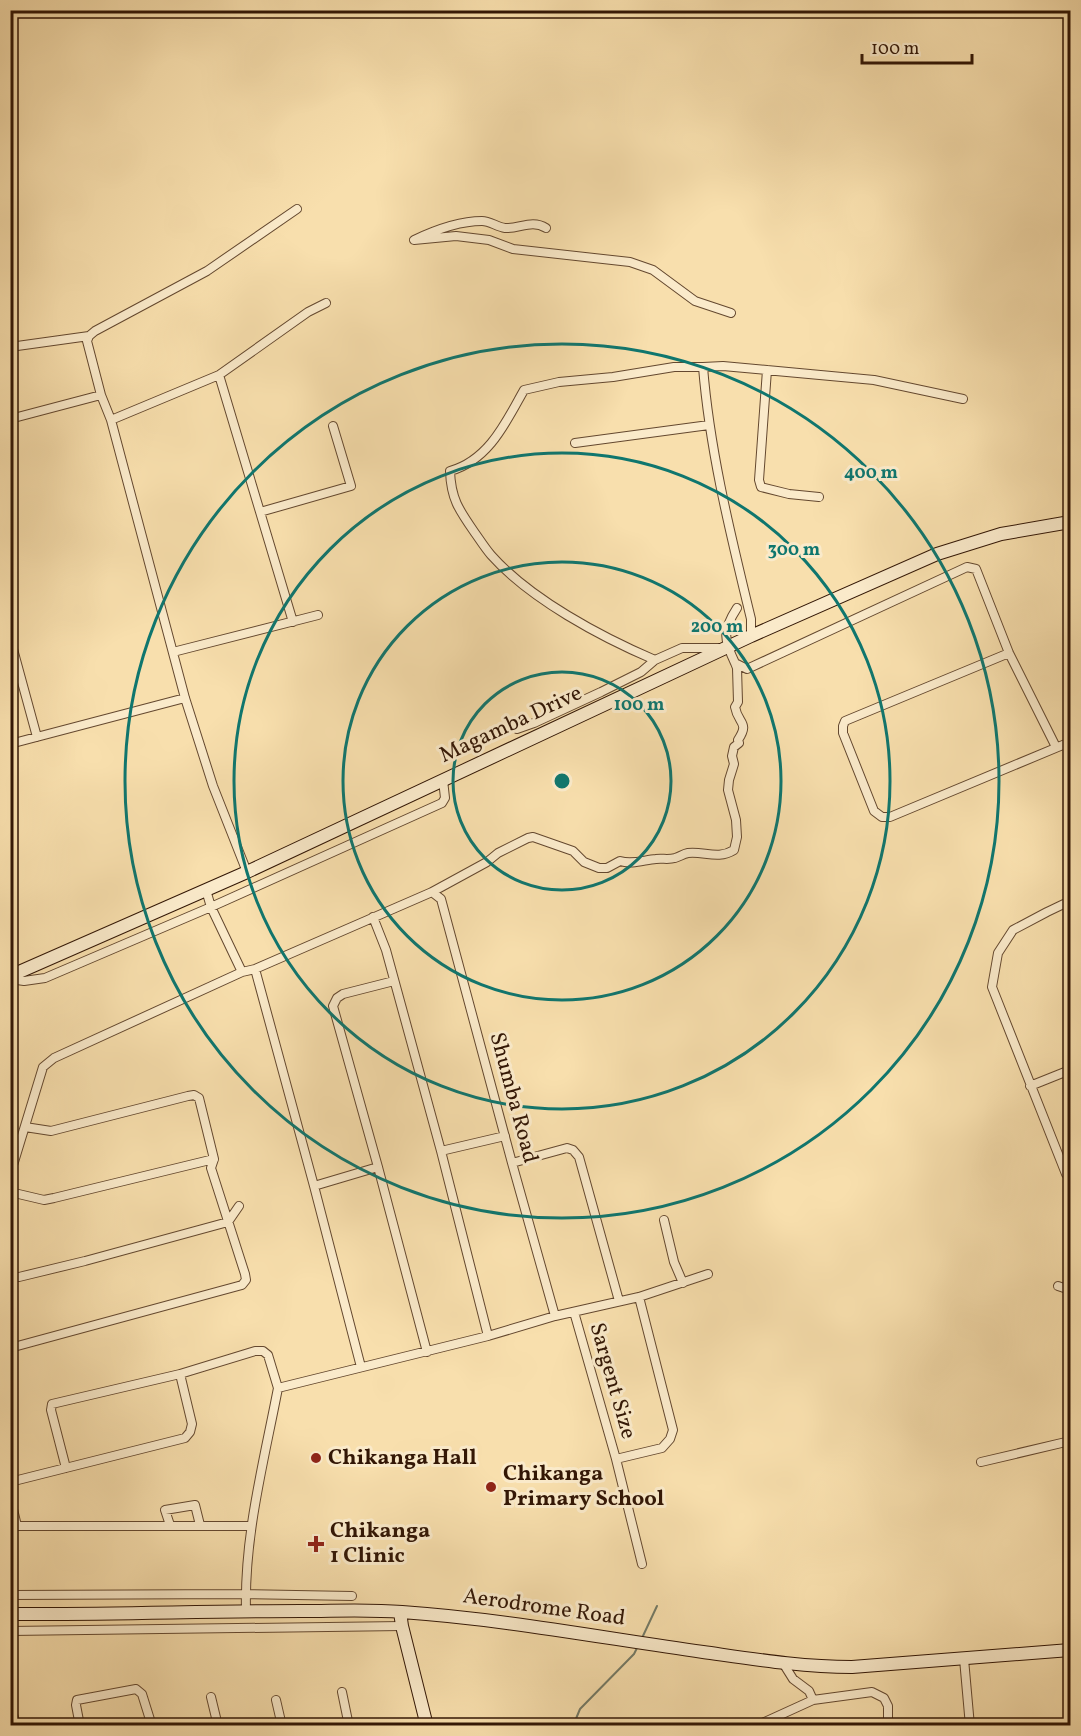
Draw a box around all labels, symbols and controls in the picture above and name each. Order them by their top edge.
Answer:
scale bar [862,27,972,65]
text: 100 m [871,37,920,62]
text: 400 m [844,461,898,486]
text: 300 m [768,538,820,563]
text: 200 m [691,615,743,640]
street label: Magamba Drive [435,678,587,772]
text: 100 m [614,693,664,718]
centre of rings [552,771,572,791]
street label: Shumba Road [481,1029,545,1167]
street label: Sargent Size [581,1319,643,1443]
place label: Chikanga Hall [328,1443,477,1474]
marker: Chikanga Hall [309,1451,323,1465]
place label: Chikanga Primary School [503,1459,664,1515]
marker: Chikanga Primary School [484,1480,498,1494]
place label: Chikanga 1 Clinic [330,1516,430,1572]
marker: Chikanga 1 Clinic [307,1535,325,1553]
street label: Aerodrome Road [461,1581,627,1635]

